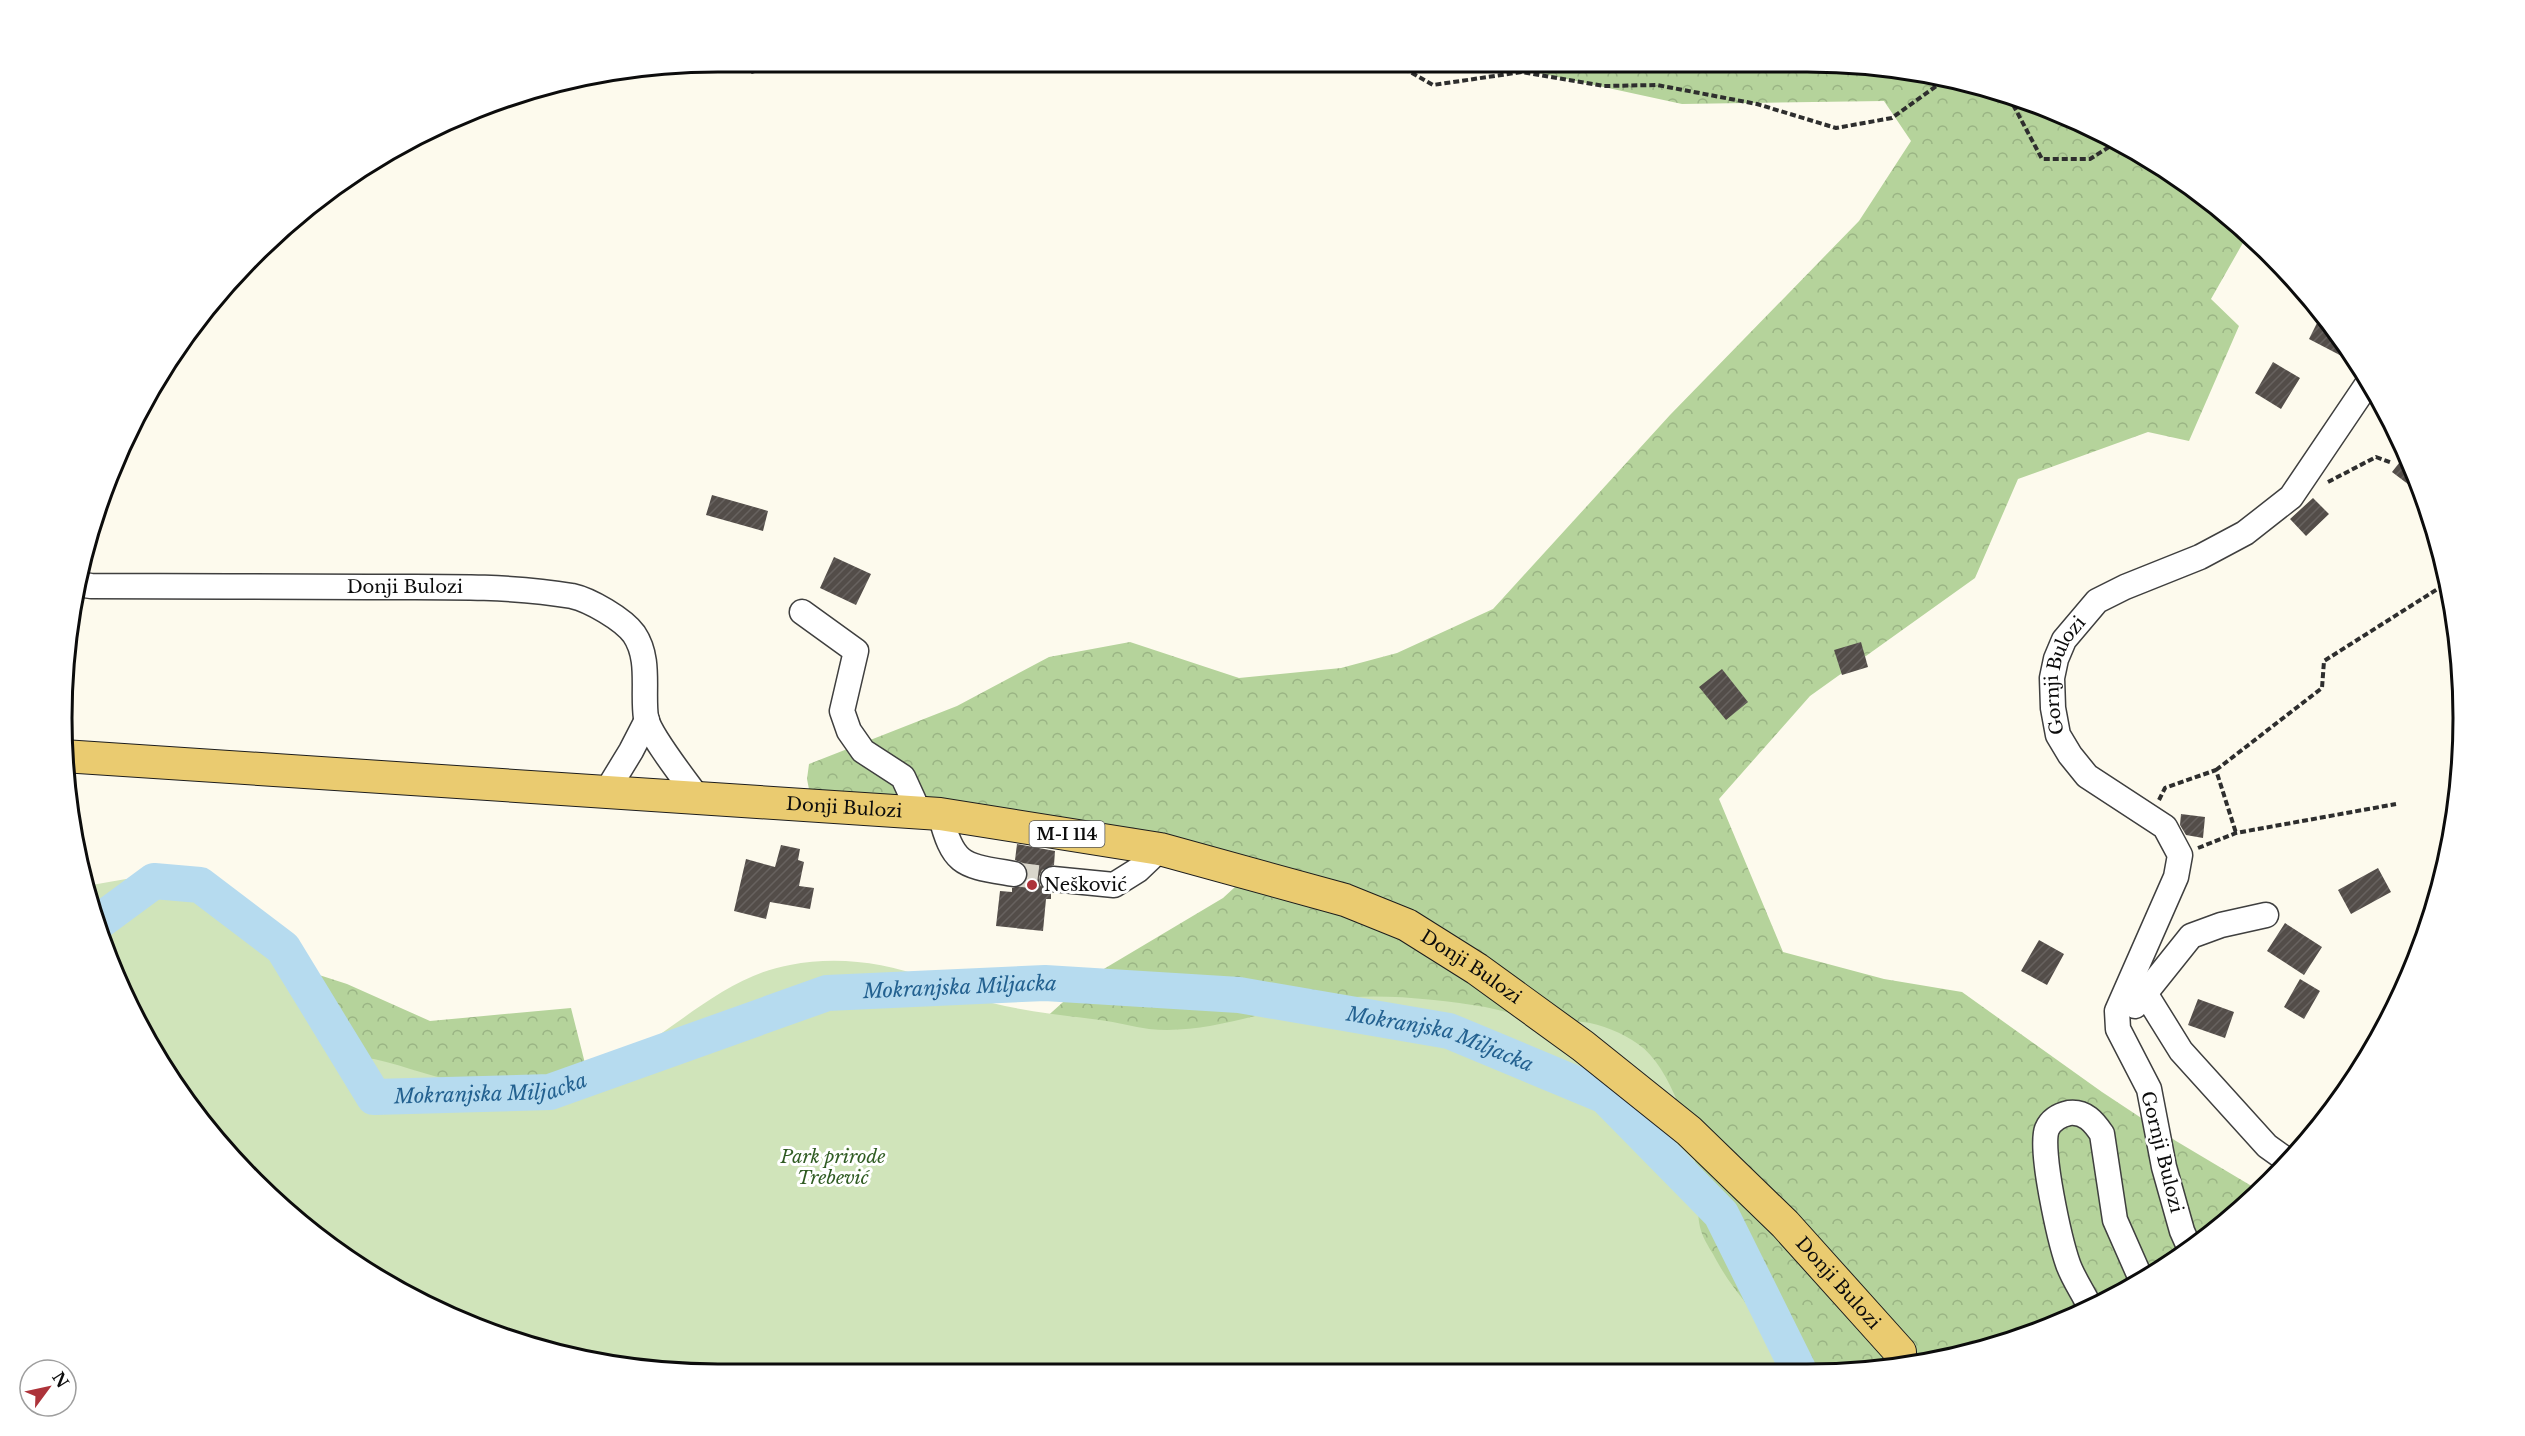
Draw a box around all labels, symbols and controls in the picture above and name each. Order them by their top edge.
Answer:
street label: Donji Bulozi [347,576,463,598]
street label: Gornji Bulozi [2041,612,2090,737]
street label: Donji Bulozi [785,793,903,822]
road number: M-I 114 [1030,821,1104,847]
place label: Nešković [1044,874,1127,896]
marker: Nešković [1025,878,1039,892]
street label: Donji Bulozi [1417,925,1526,1009]
water label: Mokranjska Miljacka [861,971,1058,1003]
water label: Mokranjska Miljacka [1344,1001,1537,1077]
water label: Mokranjska Miljacka [393,1068,590,1108]
street label: Gornji Bulozi [2136,1089,2188,1215]
park label: Park prirode Trebević [780,1146,885,1189]
street label: Donji Bulozi [1791,1232,1885,1334]
north arrow [18,1358,78,1418]
text: N [48,1368,73,1392]

